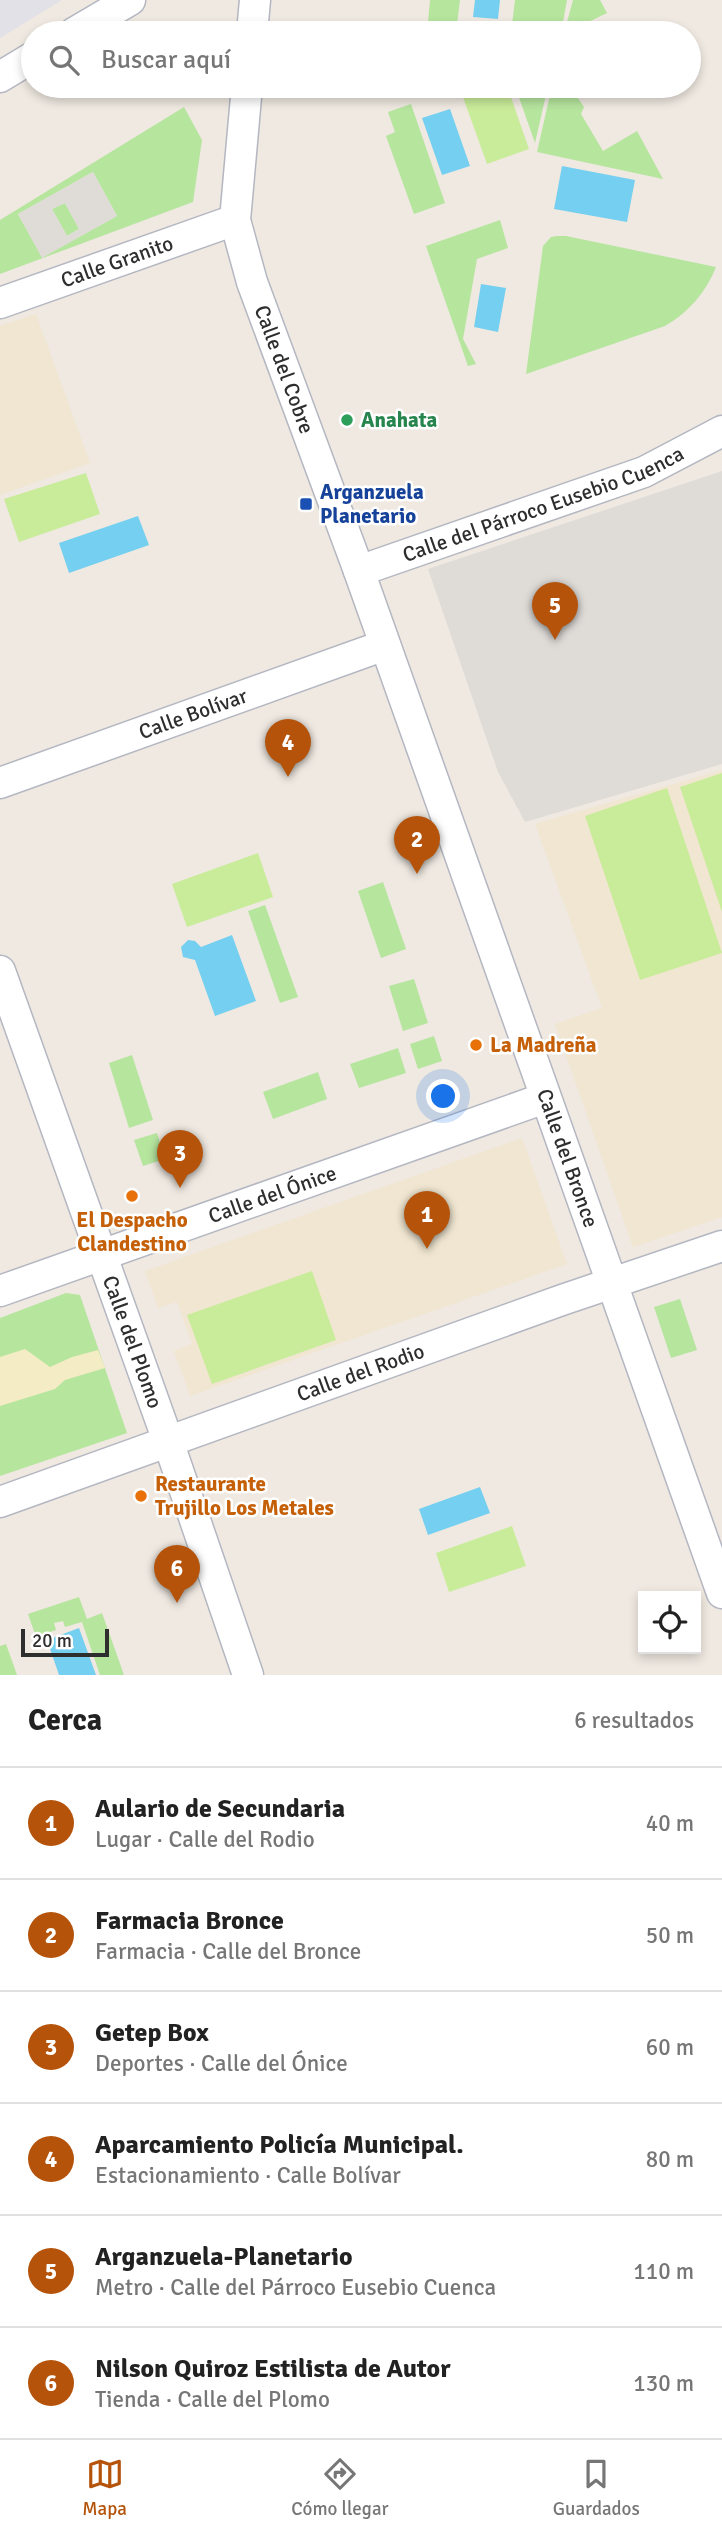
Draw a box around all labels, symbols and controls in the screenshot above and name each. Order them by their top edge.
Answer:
search box [21,21,701,98]
icon: search [45,41,83,79]
text: Buscar aquí [101,44,231,76]
street label: Calle Granito [57,230,176,293]
street label: Calle del Cobre [249,302,320,437]
place label: Anahata [361,407,438,433]
marker: Anahata [339,412,355,428]
street label: Calle del Párroco Eusebio Cuenca [399,440,688,568]
place label: Arganzuela Planetario [320,479,424,529]
marker: Arganzuela Planetario [298,496,314,512]
pin: 5 [532,582,578,640]
street label: Calle Bolívar [135,682,251,745]
pin: 4 [265,719,311,777]
pin: 2 [394,816,440,874]
place label: La Madreña [490,1032,597,1058]
marker: La Madreña [468,1037,484,1053]
your location [426,1079,460,1113]
street label: Calle del Bronce [531,1085,604,1231]
pin: 3 [157,1130,203,1188]
street label: Calle del Ónice [205,1160,340,1229]
marker: El Despacho Clandestino [124,1188,140,1204]
pin: 1 [404,1191,450,1249]
place label: El Despacho Clandestino [76,1207,188,1257]
street label: Calle del Plomo [97,1272,168,1412]
street label: Calle del Rodio [293,1338,428,1407]
place label: Restaurante Trujillo Los Metales [155,1471,334,1521]
marker: Restaurante Trujillo Los Metales [133,1488,149,1504]
pin: 6 [154,1545,200,1603]
map controls [638,1591,701,1654]
button: locate [638,1591,701,1654]
scale bar [21,1626,108,1658]
text: 20 m [32,1629,72,1653]
text: Cerca [28,1702,102,1739]
text: 6 resultados [574,1706,694,1735]
text: Aulario de Secundaria [95,1793,345,1825]
text: 1 [45,1809,57,1838]
text: 40 m [646,1809,694,1838]
text: Lugar · Calle del Rodio [95,1825,315,1854]
text: Farmacia Bronce [95,1905,284,1937]
text: 2 [45,1921,57,1950]
text: 50 m [646,1921,694,1950]
text: Farmacia · Calle del Bronce [95,1937,361,1966]
text: Getep Box [95,2017,209,2049]
text: 3 [45,2033,57,2062]
text: 60 m [646,2033,694,2062]
text: Deportes · Calle del Ónice [95,2049,348,2078]
text: Aparcamiento Policía Municipal. [95,2129,464,2161]
text: 4 [45,2145,57,2174]
text: 80 m [646,2145,694,2174]
text: Estacionamiento · Calle Bolívar [95,2161,401,2190]
text: Arganzuela-Planetario [95,2241,352,2273]
text: 5 [45,2257,57,2286]
text: 110 m [633,2257,694,2286]
text: Metro · Calle del Párroco Eusebio Cuenca [95,2273,496,2302]
text: Nilson Quiroz Estilista de Autor [95,2353,450,2385]
text: 6 [45,2369,57,2398]
text: 130 m [633,2369,694,2398]
text: Tienda · Calle del Plomo [95,2385,330,2414]
tab: Mapa [82,2455,127,2521]
tab: Cómo llegar [291,2455,389,2521]
tab: Guardados [553,2455,640,2521]

